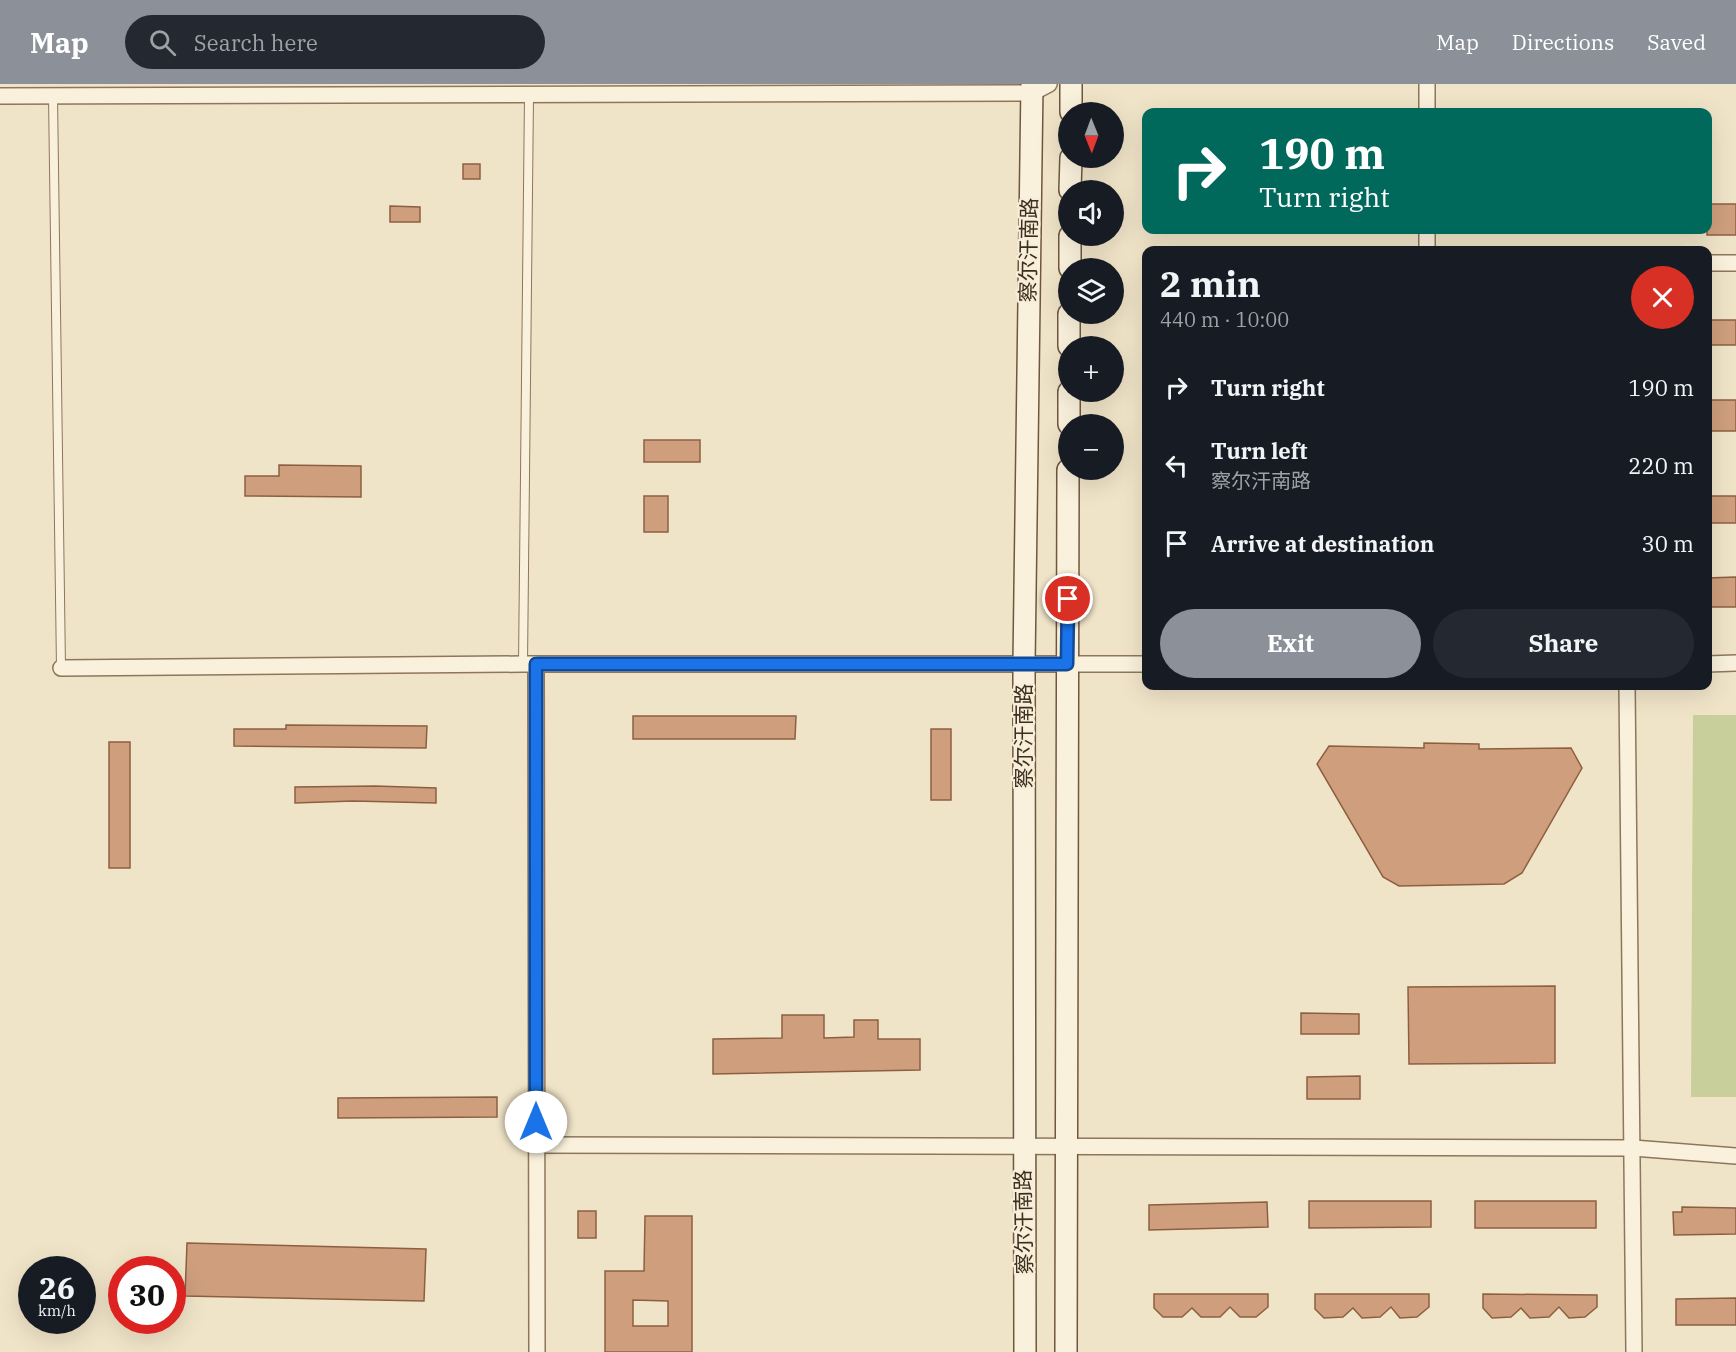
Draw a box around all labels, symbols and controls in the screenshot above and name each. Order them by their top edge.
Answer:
search box [125,15,545,69]
text: Map [30,24,89,61]
icon: search [146,26,179,59]
text: Search here [194,28,318,57]
text: Map [1436,28,1479,56]
text: Directions [1512,28,1614,56]
text: Saved [1647,28,1706,56]
north arrow [1058,102,1124,168]
map controls [1058,102,1124,480]
text: 190 m [1259,126,1385,181]
icon: right [1160,132,1238,210]
text: Turn right [1259,179,1390,214]
button: sound [1058,180,1124,246]
street label: 察尔汗南路 [1013,197,1043,303]
button: layers [1058,258,1124,324]
text: 2 min [1160,260,1261,307]
button: close [1631,266,1694,329]
text: 440 m · 10:00 [1160,306,1289,333]
button: + [1058,336,1124,402]
icon: right [1160,371,1193,404]
text: Turn right [1211,373,1325,402]
text: 190 m [1628,373,1694,402]
button: − [1058,414,1124,480]
text: Turn left [1211,436,1307,465]
icon: left [1160,449,1193,482]
text: 220 m [1628,451,1694,480]
text: 察尔汗南路 [1211,467,1311,494]
icon: arrive [1160,527,1193,560]
text: Arrive at destination [1211,529,1434,558]
text: 30 m [1642,529,1694,558]
pin [1042,573,1093,624]
icon: arrive [1051,582,1084,615]
button: Exit [1160,609,1421,678]
button: Share [1433,609,1694,678]
street label: 察尔汗南路 [1009,684,1037,789]
position arrow [504,1090,568,1154]
street label: 察尔汗南路 [1008,1169,1038,1275]
speed limit sign: 30 [108,1256,186,1334]
text: 26 [39,1268,75,1307]
text: km/h [38,1301,76,1320]

